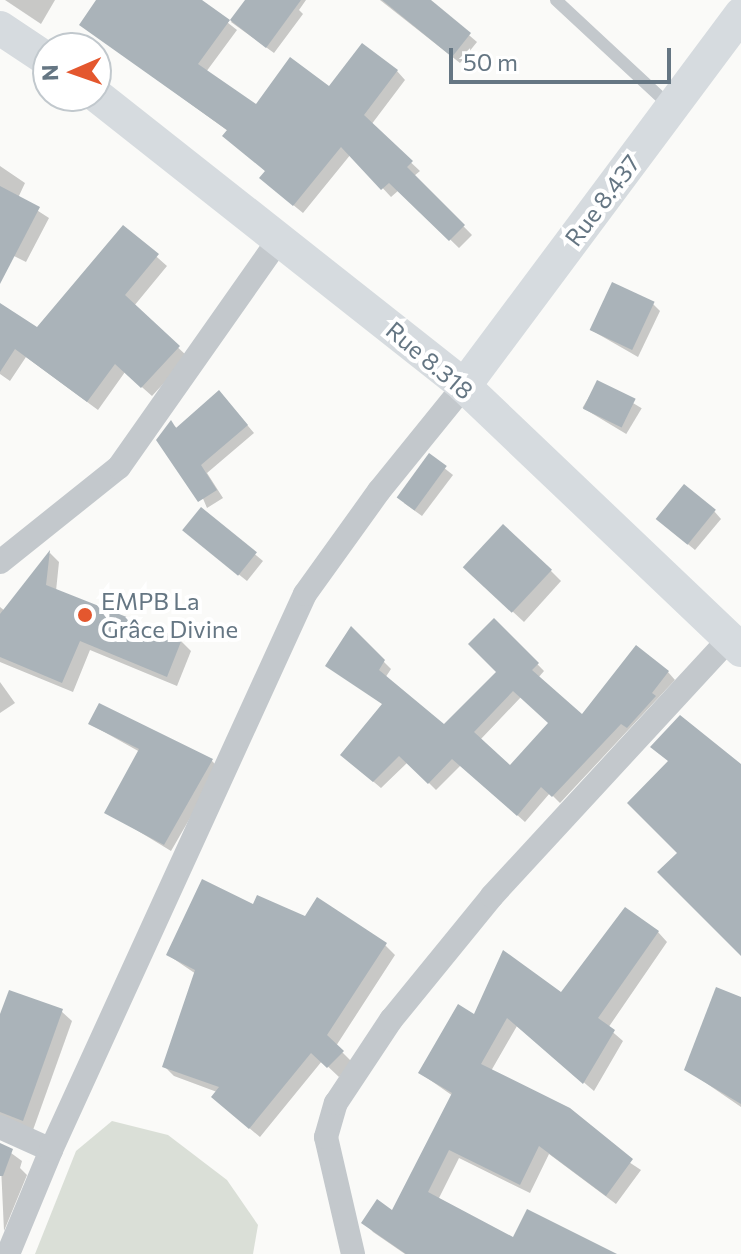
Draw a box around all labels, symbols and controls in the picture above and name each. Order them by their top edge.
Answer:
north arrow [32,32,112,112]
scale bar [453,32,675,82]
text: 50 m [463,47,518,76]
text: N [36,64,63,82]
street label: Rue 8.437 [558,149,646,251]
street label: Rue 8.318 [381,315,479,405]
place label: EMPB La Grâce Divine [101,587,238,643]
marker: EMPB La Grâce Divine [76,606,94,624]

